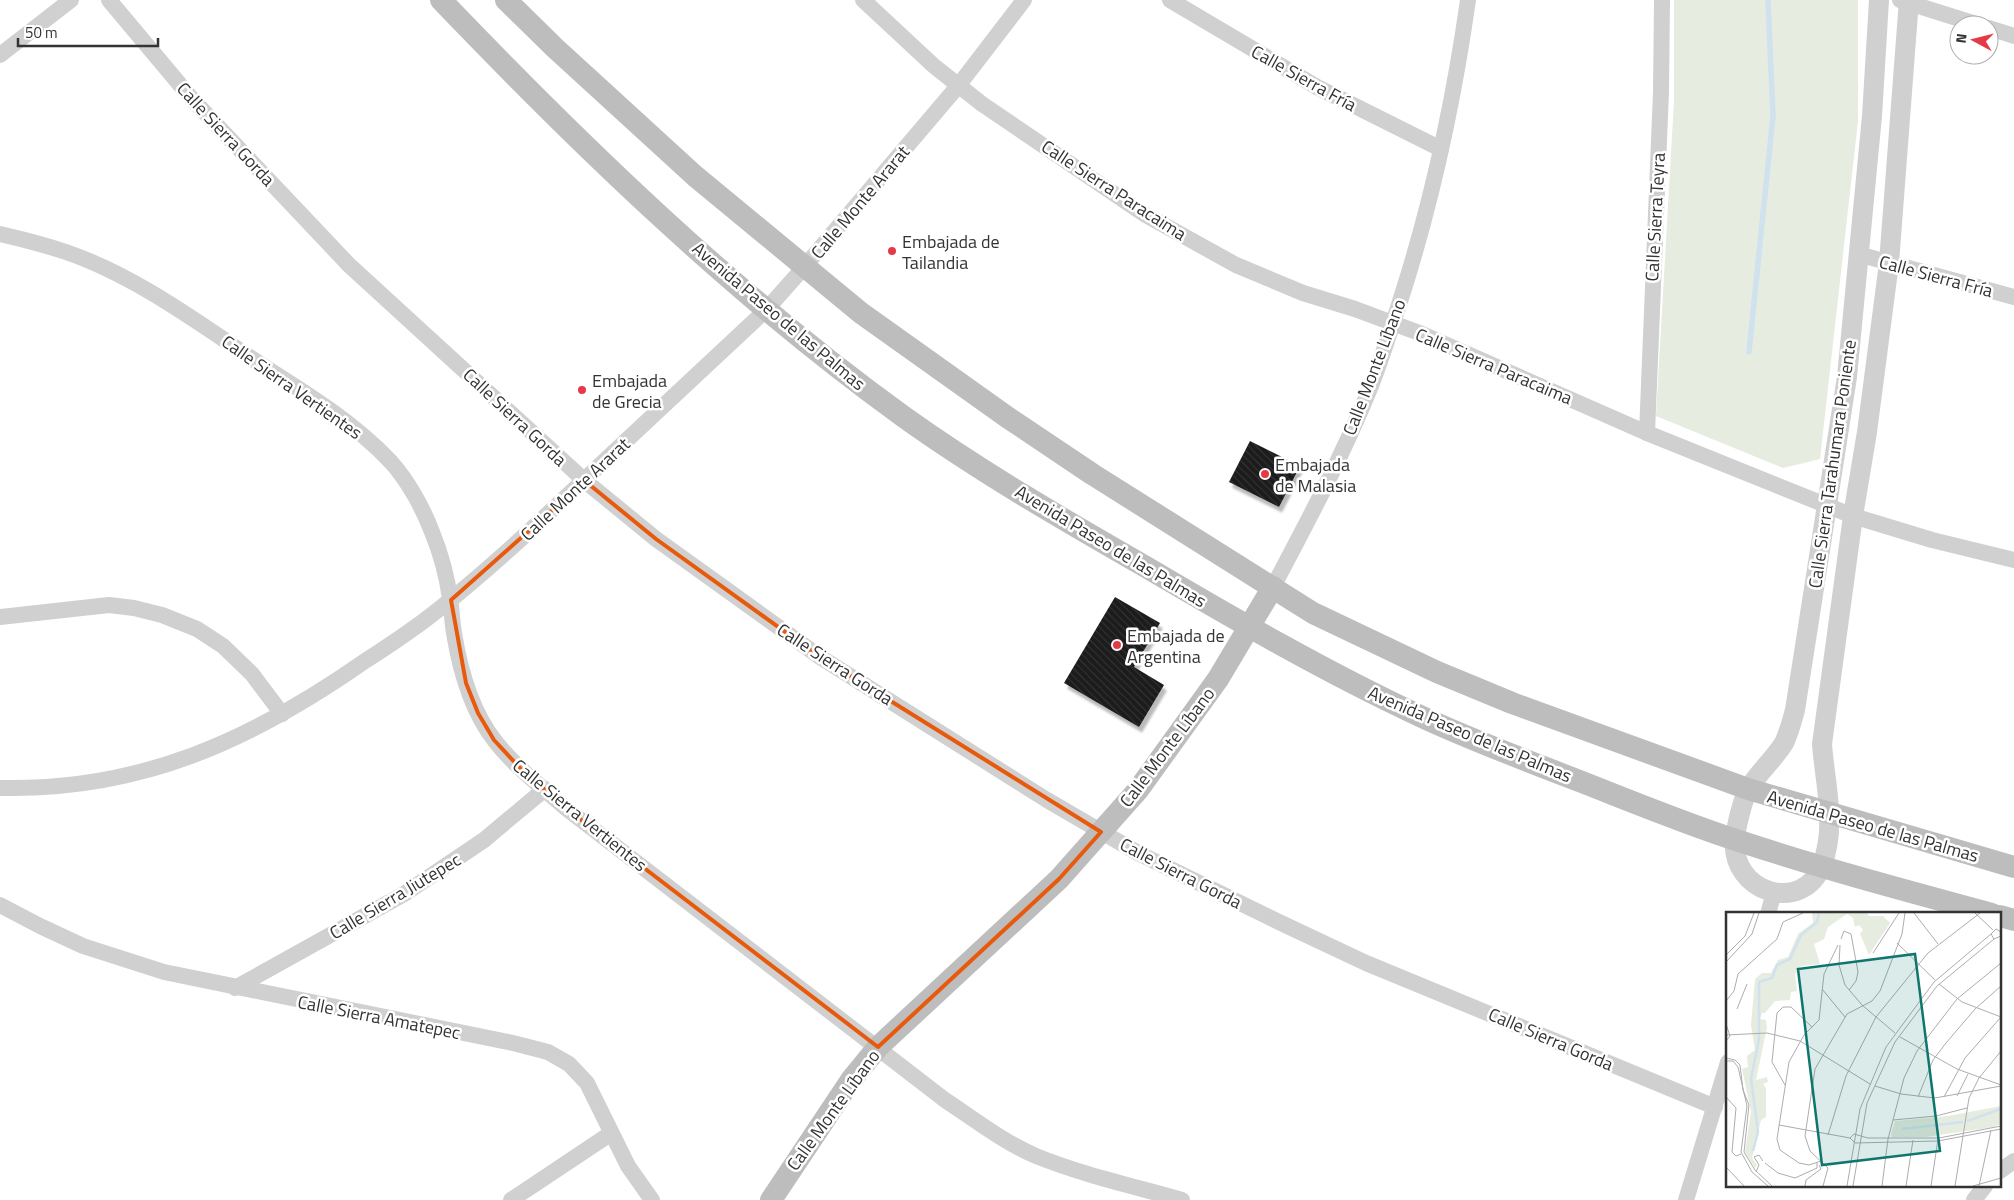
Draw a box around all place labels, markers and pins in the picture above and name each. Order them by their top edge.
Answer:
place label: Embajada de Tailandia [902,228,1000,276]
marker: Embajada de Tailandia [886,245,898,257]
place label: Embajada de Grecia [592,367,667,415]
marker: Embajada de Grecia [576,384,588,396]
place label: Embajada de Malasia [1275,451,1356,499]
marker: Embajada de Malasia [1259,468,1271,480]
place label: Embajada de Argentina [1127,622,1225,670]
marker: Embajada de Argentina [1111,639,1123,651]

